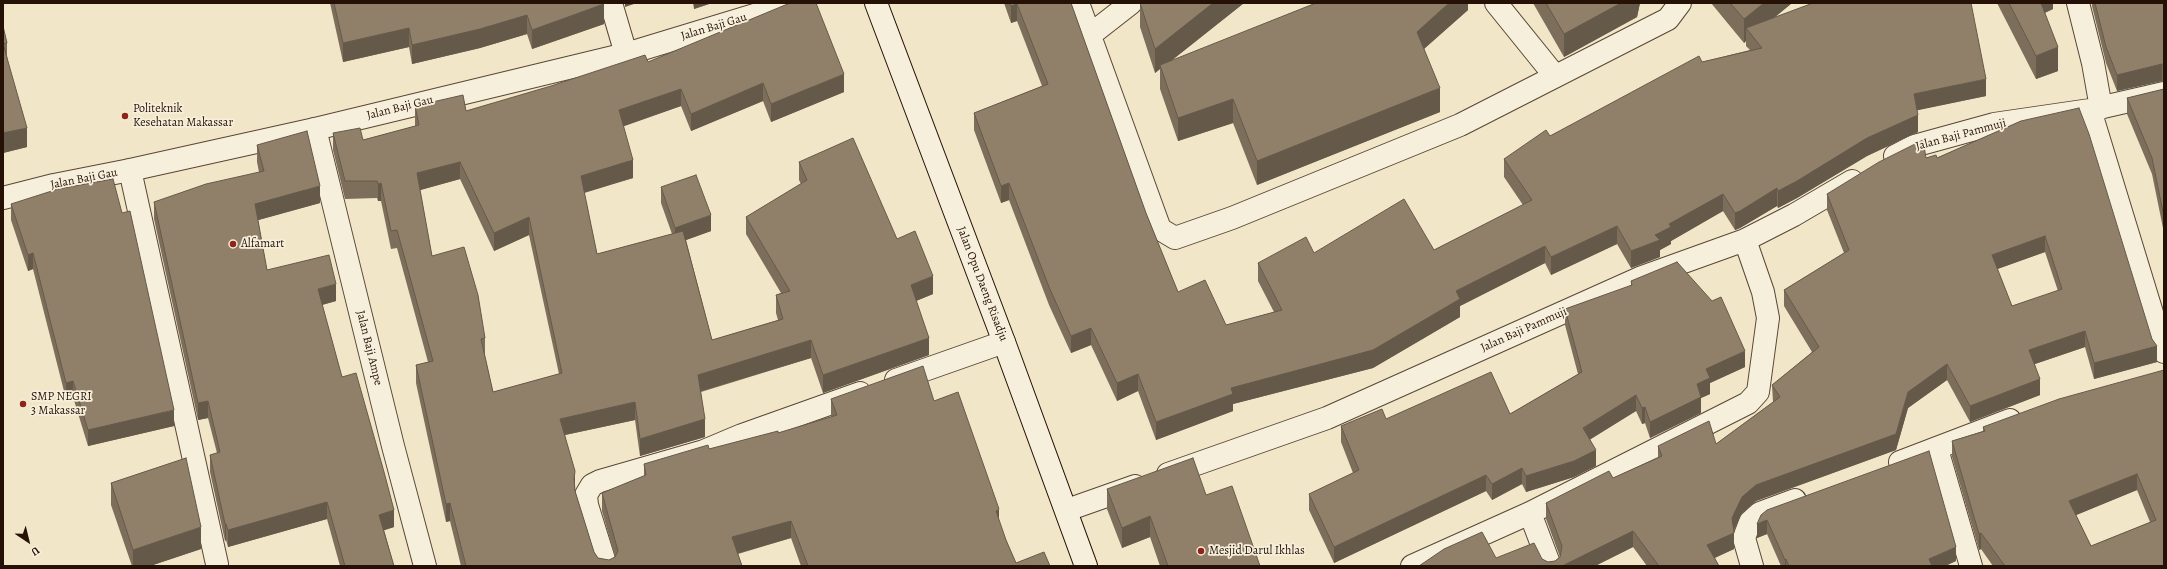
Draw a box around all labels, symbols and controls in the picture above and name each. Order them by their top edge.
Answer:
street label: Jalan Baji Gau [679,10,749,44]
street label: Jalan Baji Gau [365,93,435,123]
place label: Politeknik Kesehatan Makassar [133,102,233,130]
marker: Politeknik Kesehatan Makassar [120,111,130,121]
street label: Jalan Baji Pammuji [1914,116,2008,154]
street label: Jalan Baji Gau [49,165,119,193]
street label: Jalan Opu Daeng Risadju [954,225,1010,343]
place label: Alfamart [241,237,284,251]
marker: Alfamart [228,239,238,249]
street label: Jalan Baji Pammuji [1479,305,1569,355]
street label: Jalan Baji Ampe [353,309,385,387]
place label: SMP NEGRI 3 Makassar [31,390,92,418]
marker: SMP NEGRI 3 Makassar [18,399,28,409]
north arrow [8,521,48,561]
text: U [28,543,42,559]
place label: Mesjid Darul Ikhlas [1209,544,1305,558]
marker: Mesjid Darul Ikhlas [1196,546,1206,556]

